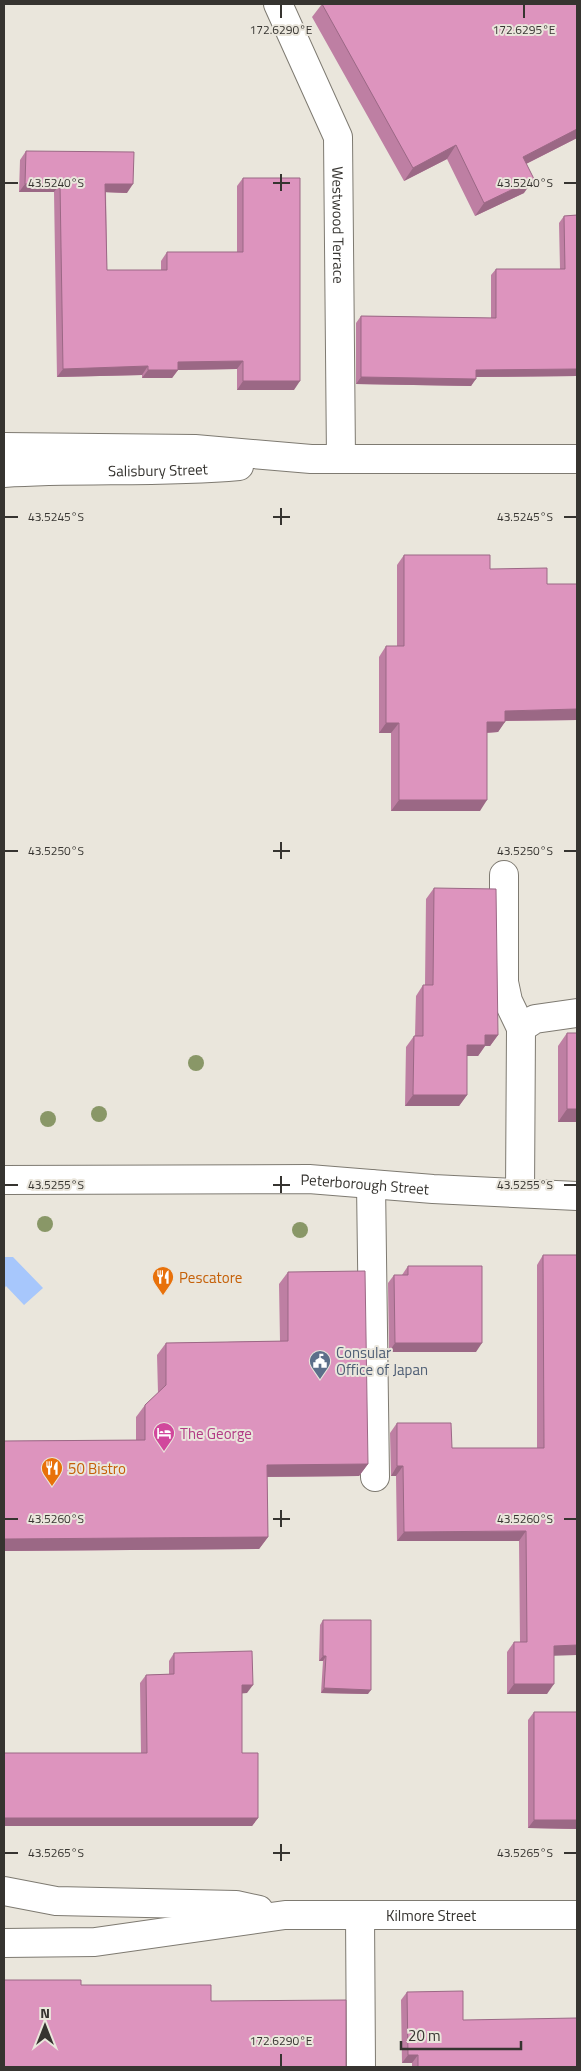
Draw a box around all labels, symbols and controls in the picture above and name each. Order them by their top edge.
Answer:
text: 172.6290°E [250,20,313,39]
text: 172.6295°E [493,20,556,39]
street label: Westwood Terrace [327,166,351,284]
text: 43.5240°S [28,173,84,192]
text: 43.5240°S [497,173,553,192]
street label: Salisbury Street [108,457,209,482]
text: 43.5245°S [28,507,84,526]
text: 43.5245°S [497,507,553,526]
text: 43.5250°S [28,841,84,860]
text: 43.5250°S [497,841,553,860]
street label: Peterborough Street [300,1167,431,1200]
text: 43.5255°S [28,1175,84,1194]
text: 43.5255°S [497,1175,553,1194]
restaurant icon: Pescatore [151,1265,175,1296]
place label: Pescatore [179,1266,242,1289]
place label: Consular Office of Japan [336,1341,428,1381]
public building icon: Consular Office of Japan [308,1349,332,1380]
hotel icon: The George [152,1421,176,1452]
place label: The George [180,1422,252,1445]
restaurant icon: 50 Bistro [40,1456,64,1487]
place label: 50 Bistro [68,1457,126,1480]
text: 43.5260°S [28,1509,84,1528]
text: 43.5260°S [497,1509,553,1528]
text: 43.5265°S [28,1843,84,1862]
text: 43.5265°S [497,1843,553,1862]
street label: Kilmore Street [386,1904,477,1927]
north arrow [20,2001,70,2051]
text: N [40,2002,50,2023]
scale bar [401,2018,521,2050]
text: 20 m [408,2024,441,2047]
text: 172.6290°E [250,2031,313,2050]

